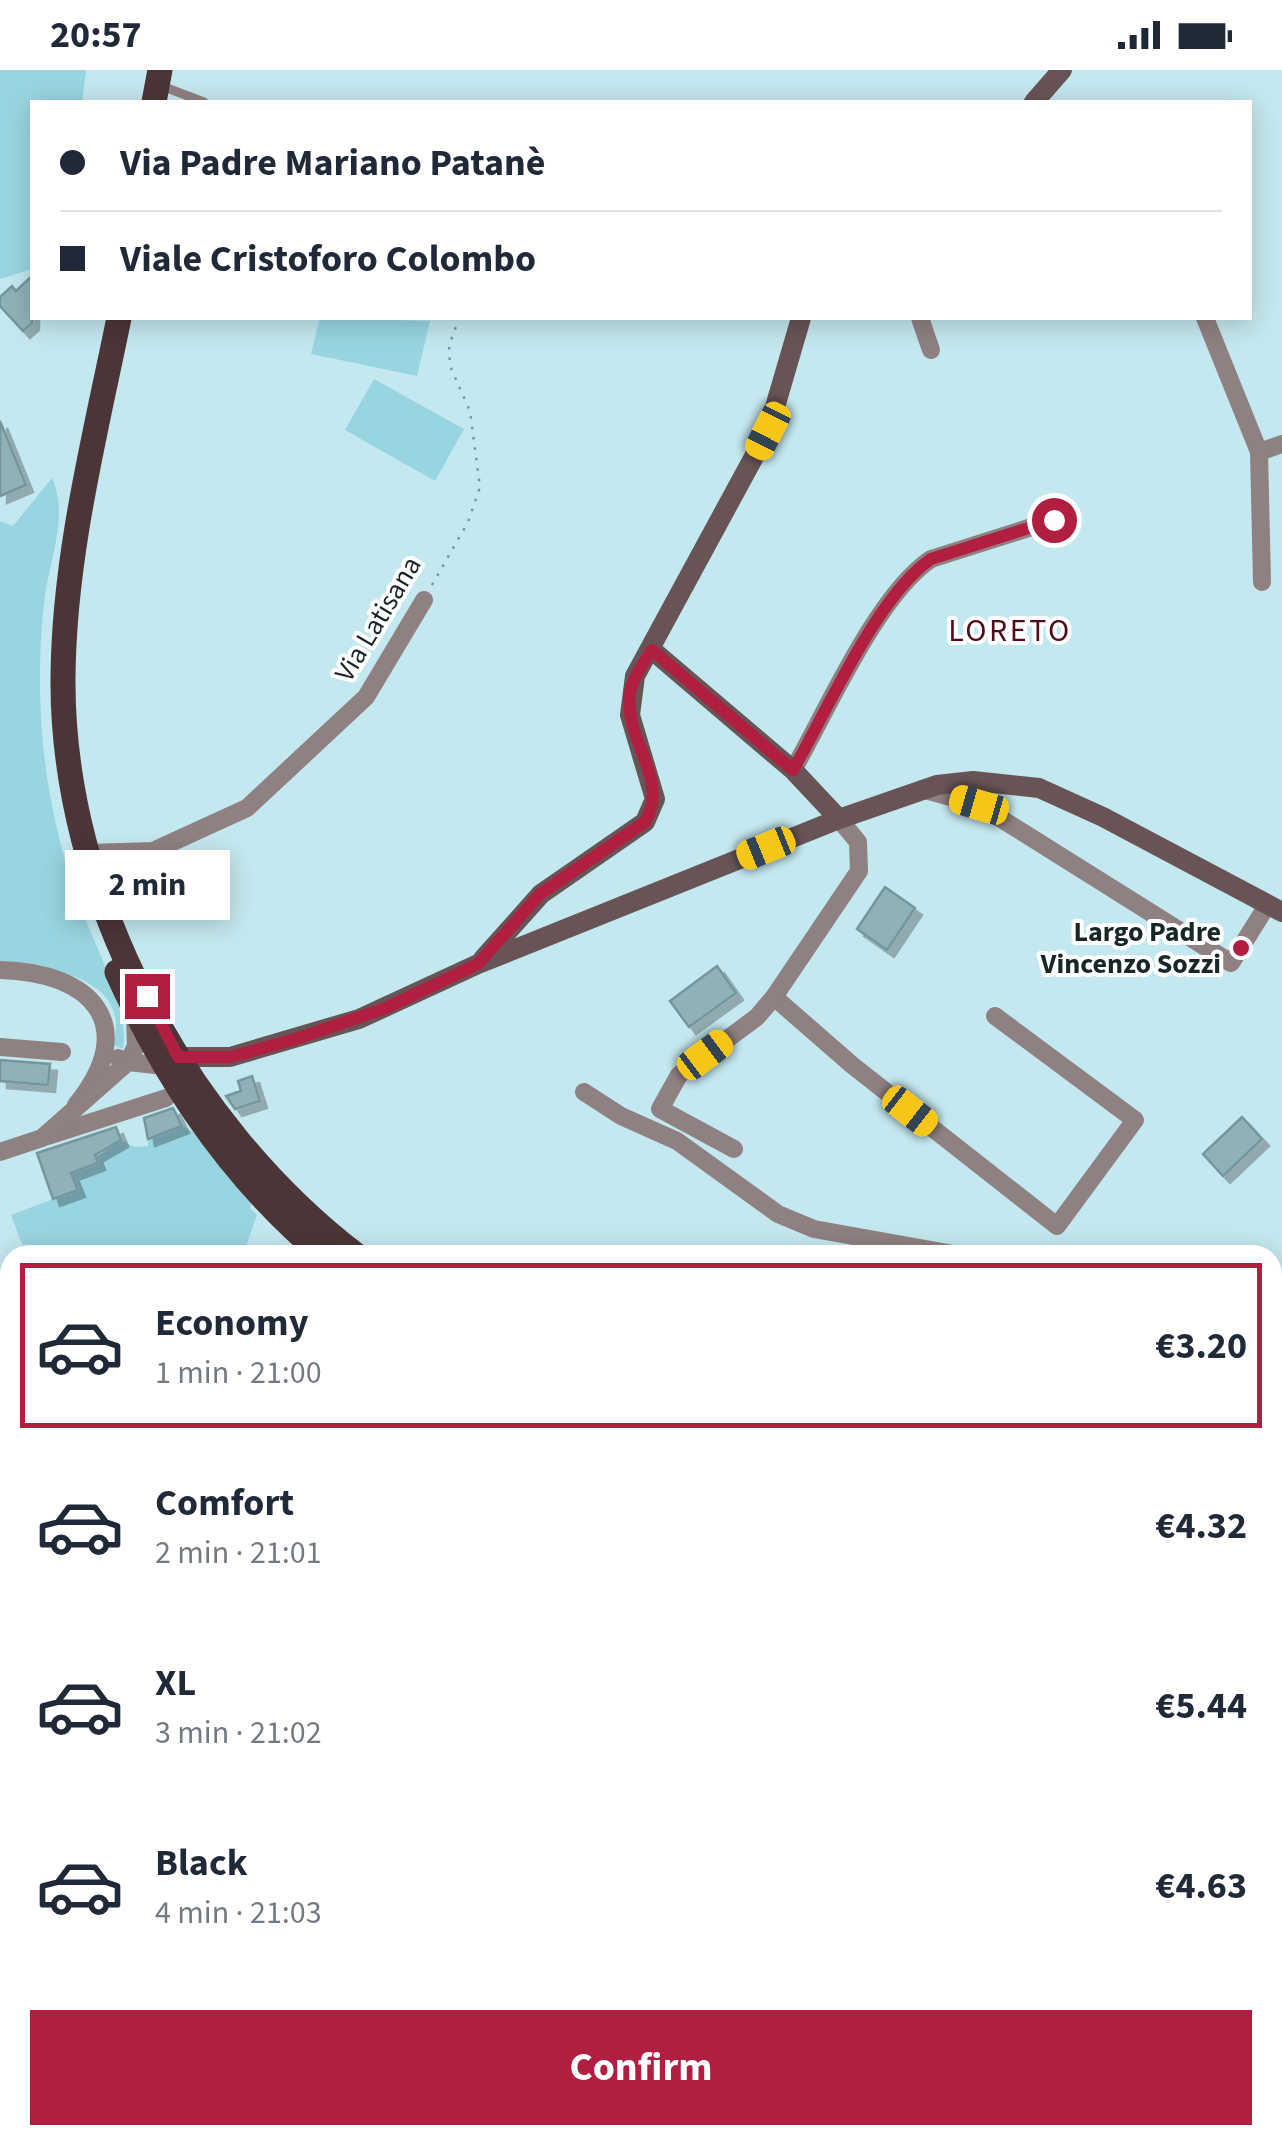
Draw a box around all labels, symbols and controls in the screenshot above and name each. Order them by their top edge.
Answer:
text: 20:57 [50,8,142,62]
text: Via Padre Mariano Patanè [120,136,545,190]
text: Viale Cristoforo Colombo [120,232,536,286]
car [741,397,795,465]
route start [1032,498,1077,543]
street label: Via Latisana [325,549,431,689]
district label: LORETO [948,608,1072,654]
car [946,782,1012,828]
car [733,823,799,873]
callout: 2 min [64,851,230,921]
text: 2 min [109,862,186,908]
place label: Largo Padre Vincenzo Sozzi [1040,912,1221,984]
marker: Largo Padre Vincenzo Sozzi [1230,937,1252,959]
route end [125,974,170,1019]
car [672,1025,738,1085]
car [877,1081,943,1141]
text: Economy [155,1296,308,1350]
icon: car [35,1301,125,1391]
text: €3.20 [1155,1319,1247,1373]
text: 1 min · 21:00 [155,1350,322,1396]
text: Comfort [155,1476,294,1530]
icon: car [35,1481,125,1571]
text: €4.32 [1155,1499,1247,1553]
text: 2 min · 21:01 [155,1530,322,1576]
text: XL [155,1656,196,1710]
icon: car [35,1661,125,1751]
text: €5.44 [1155,1679,1247,1733]
text: 3 min · 21:02 [155,1710,322,1756]
text: Black [155,1836,248,1890]
icon: car [35,1841,125,1931]
text: €4.63 [1155,1859,1247,1913]
text: 4 min · 21:03 [155,1890,322,1936]
button: Confirm [30,2010,1252,2125]

